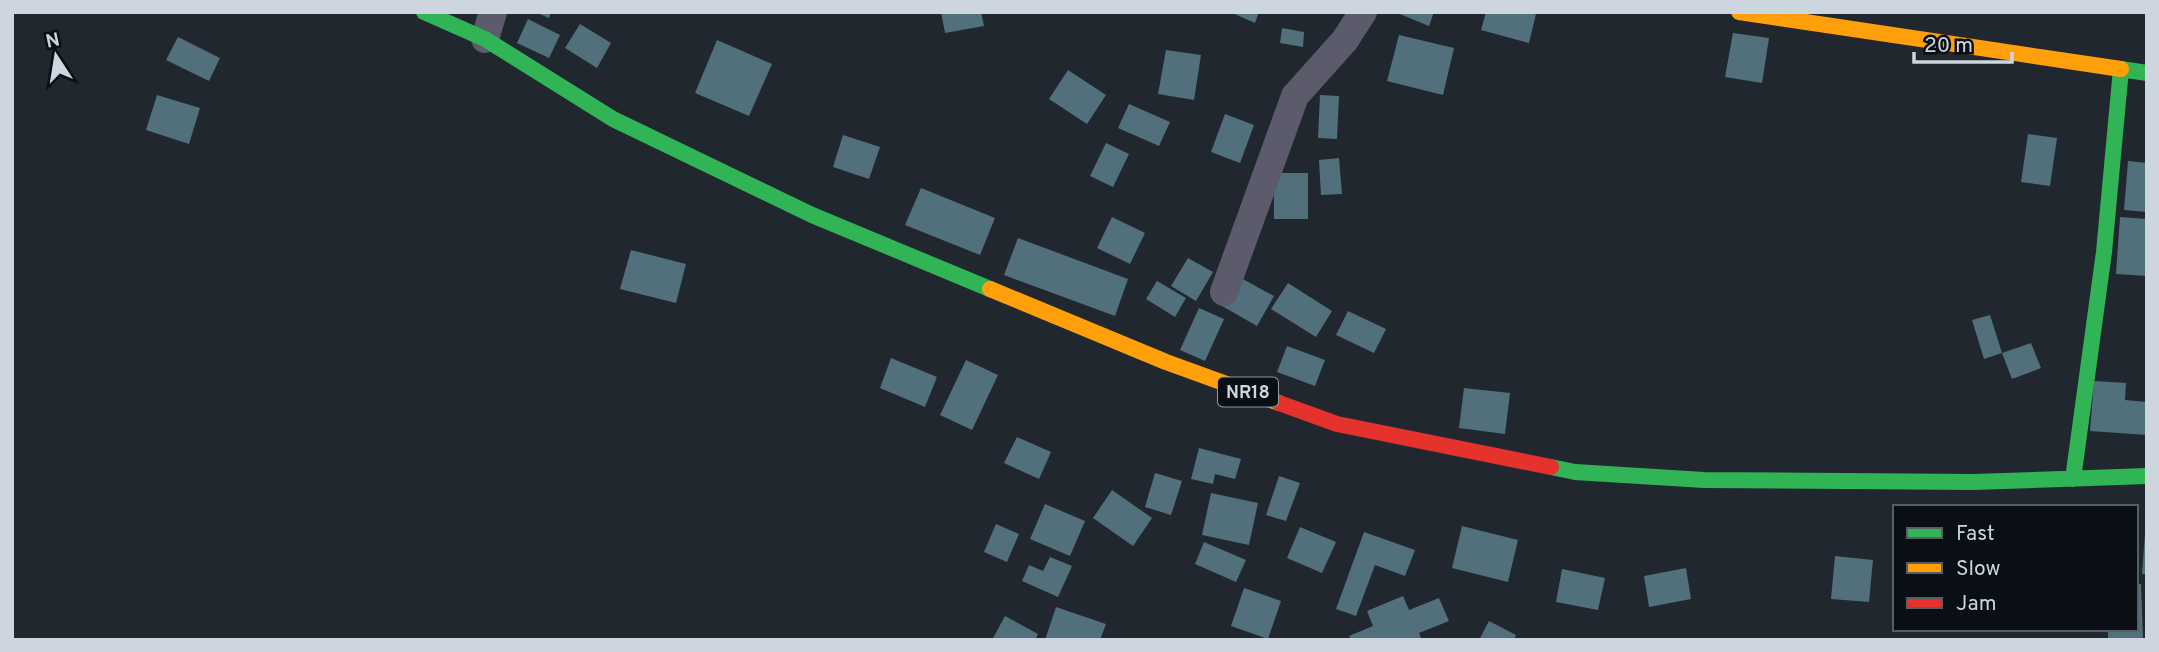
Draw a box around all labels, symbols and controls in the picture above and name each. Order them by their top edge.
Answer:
north arrow [21,21,91,91]
scale bar [1914,21,2012,65]
text: N [44,28,62,54]
text: 20 m [1924,33,1973,60]
road number: NR18 [1218,378,1278,406]
legend [1893,505,2138,631]
text: Fast [1956,521,1995,548]
text: Slow [1956,556,2001,583]
text: Jam [1956,591,1997,618]

